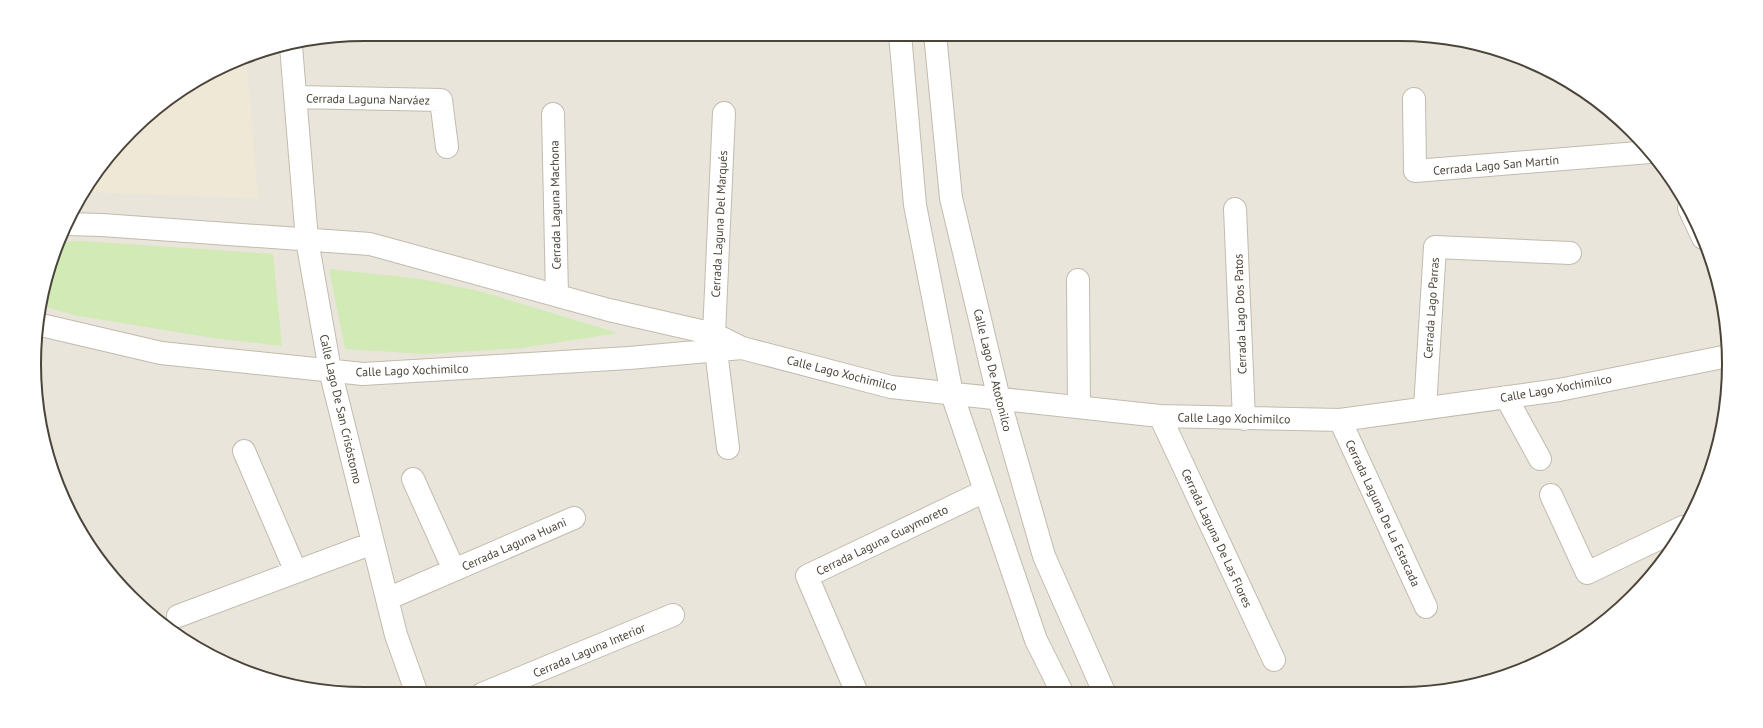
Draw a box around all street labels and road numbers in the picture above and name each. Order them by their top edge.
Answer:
street label: Cerrada Laguna Narváez [306,90,430,108]
street label: Cerrada Laguna Machona [546,140,564,270]
street label: Cerrada Laguna Del Marqués [708,150,730,298]
street label: Cerrada Lago San Martín [1433,152,1559,178]
street label: Cerrada Lago Dos Patos [1230,254,1250,374]
street label: Cerrada Lago Parras [1420,257,1442,359]
street label: Calle Lago De Atotonilco [970,307,1016,433]
street label: Calle Lago De San Crisóstomo [316,333,366,485]
street label: Calle Lago Xochimilco [785,352,899,394]
street label: Calle Lago Xochimilco [355,361,469,379]
street label: Calle Lago Xochimilco [1499,371,1613,405]
street label: Calle Lago Xochimilco [1177,410,1291,426]
street label: Cerrada Laguna De La Estacada [1342,437,1424,589]
street label: Cerrada Laguna De Las Flores [1178,466,1256,610]
street label: Cerrada Laguna Guaymoreto [814,502,950,578]
street label: Cerrada Laguna Huani [459,514,569,574]
street label: Cerrada Laguna Interior [531,620,647,680]

